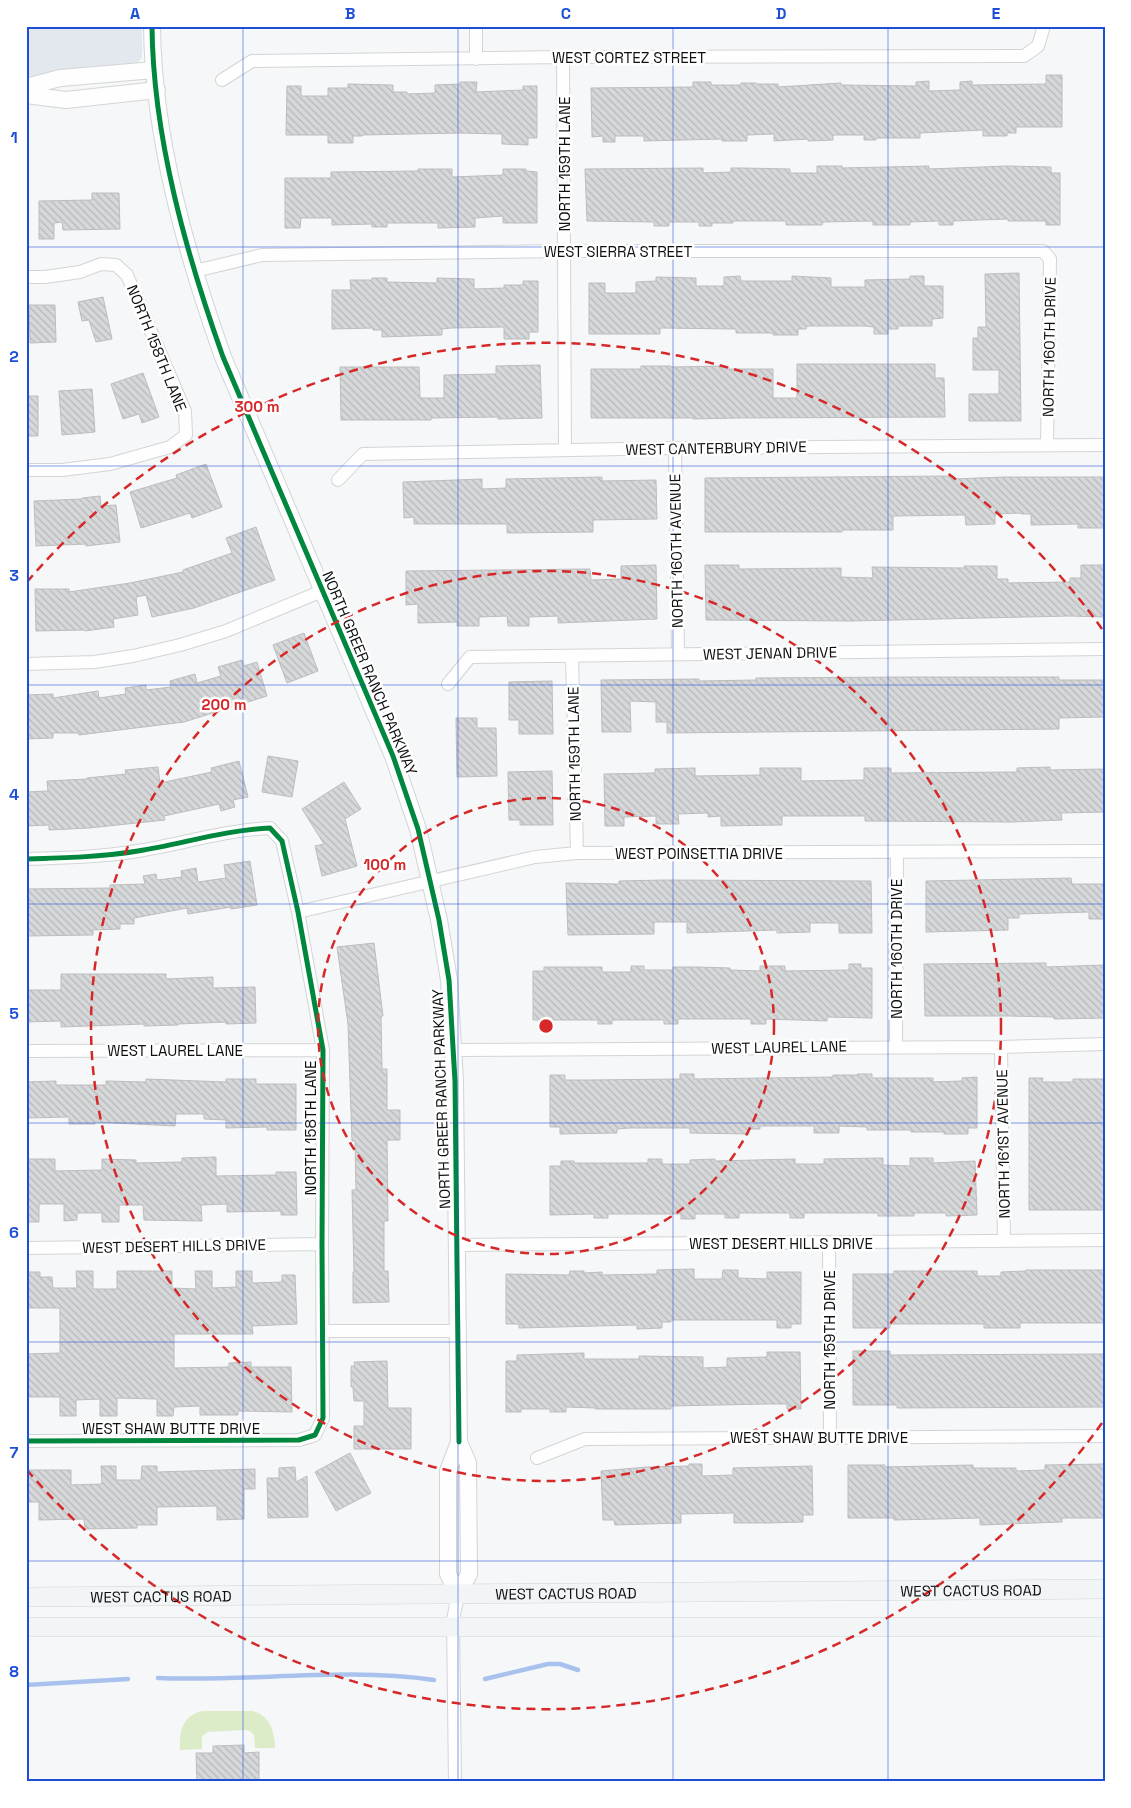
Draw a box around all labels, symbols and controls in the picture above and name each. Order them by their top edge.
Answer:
text: A [130,3,140,24]
text: B [345,3,355,24]
text: C [561,3,571,24]
text: D [776,3,786,24]
text: E [992,3,1001,24]
street label: WEST CORTEZ STREET [552,48,706,67]
street label: NORTH 159TH LANE [555,97,574,231]
text: 1 [10,127,18,148]
street label: WEST SIERRA STREET [544,242,693,261]
street label: NORTH 160TH DRIVE [1038,277,1060,417]
street label: NORTH 158TH LANE [123,282,191,414]
text: 2 [9,346,19,367]
text: 300 m [234,397,280,416]
street label: WEST CANTERBURY DRIVE [625,437,807,459]
street label: NORTH 160TH AVENUE [665,474,687,628]
text: 3 [9,565,19,586]
street label: NORTH GREER RANCH PARKWAY [318,568,422,778]
street label: WEST JENAN DRIVE [703,642,837,664]
street label: NORTH 159TH LANE [563,686,585,822]
text: 200 m [202,695,246,714]
text: 4 [9,784,19,805]
street label: WEST POINSETTIA DRIVE [615,844,783,863]
text: 100 m [364,855,406,874]
street label: NORTH 160TH DRIVE [887,879,906,1019]
street label: NORTH GREER RANCH PARKWAY [428,989,454,1209]
text: 5 [9,1003,19,1024]
centre of rings [537,1017,555,1035]
street label: WEST LAUREL LANE [711,1036,847,1058]
street label: WEST LAUREL LANE [107,1041,243,1060]
street label: NORTH 158TH LANE [301,1061,320,1195]
street label: NORTH 161ST AVENUE [992,1069,1014,1219]
text: 6 [9,1222,19,1243]
street label: WEST DESERT HILLS DRIVE [689,1234,873,1253]
street label: WEST DESERT HILLS DRIVE [82,1235,266,1257]
street label: NORTH 159TH DRIVE [820,1270,839,1410]
street label: WEST SHAW BUTTE DRIVE [82,1419,260,1438]
street label: WEST SHAW BUTTE DRIVE [730,1428,908,1447]
text: 7 [10,1442,19,1463]
street label: WEST CACTUS ROAD [900,1580,1042,1600]
street label: WEST CACTUS ROAD [495,1583,637,1603]
street label: WEST CACTUS ROAD [90,1586,232,1606]
text: 8 [9,1661,19,1682]

